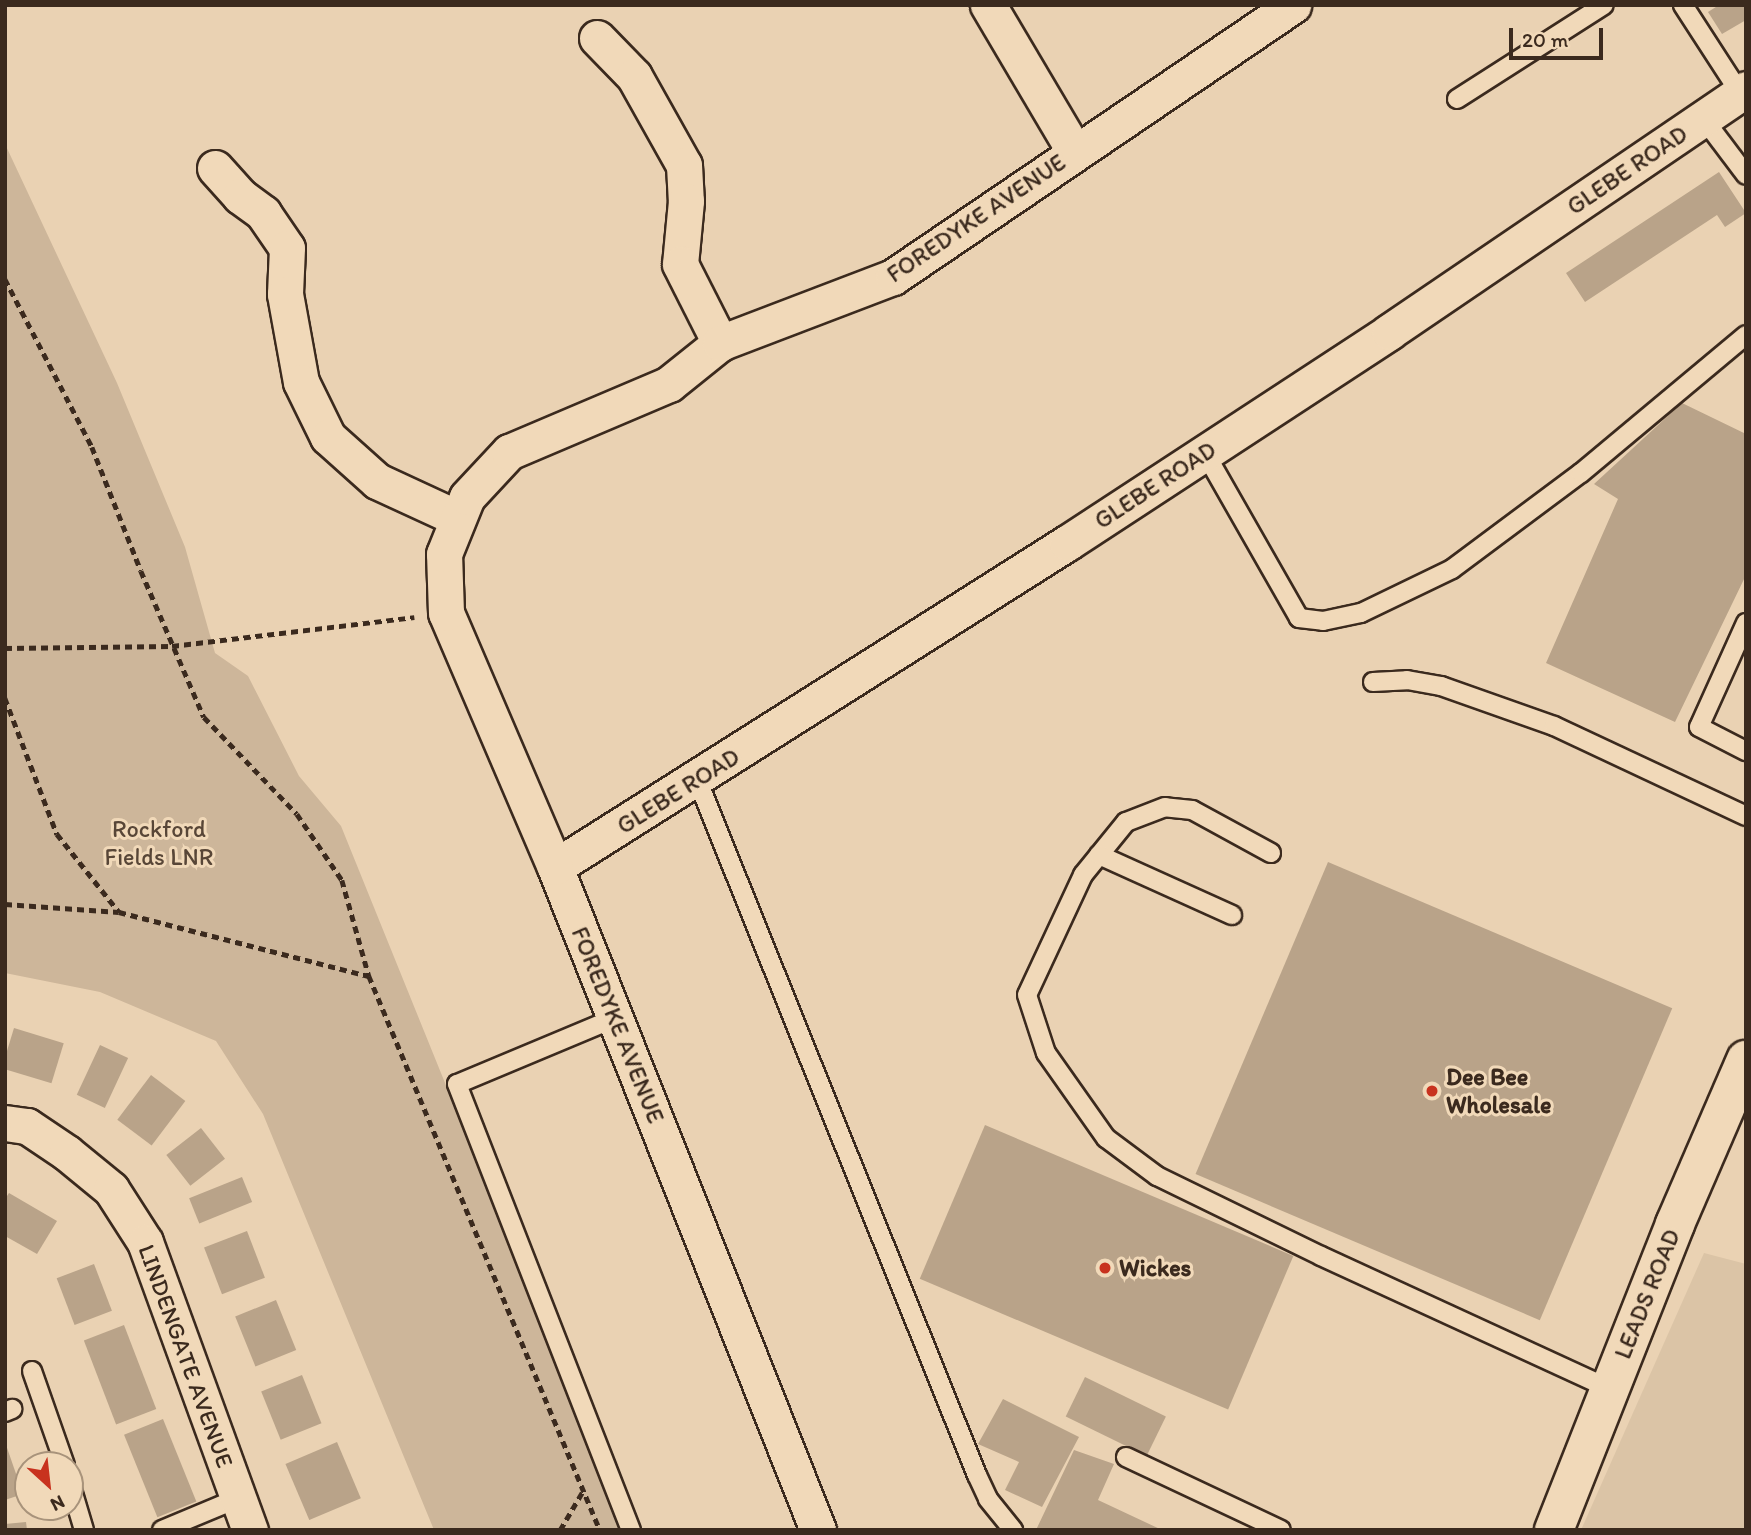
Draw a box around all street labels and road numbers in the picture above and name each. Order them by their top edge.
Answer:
street label: GLEBE ROAD [1561,119,1693,221]
street label: FOREDYKE AVENUE [882,148,1070,288]
street label: GLEBE ROAD [1089,435,1221,535]
street label: GLEBE ROAD [611,742,745,840]
street label: FOREDYKE AVENUE [566,923,670,1127]
street label: LEADS ROAD [1608,1225,1686,1363]
street label: LINDENGATE AVENUE [132,1241,240,1471]

